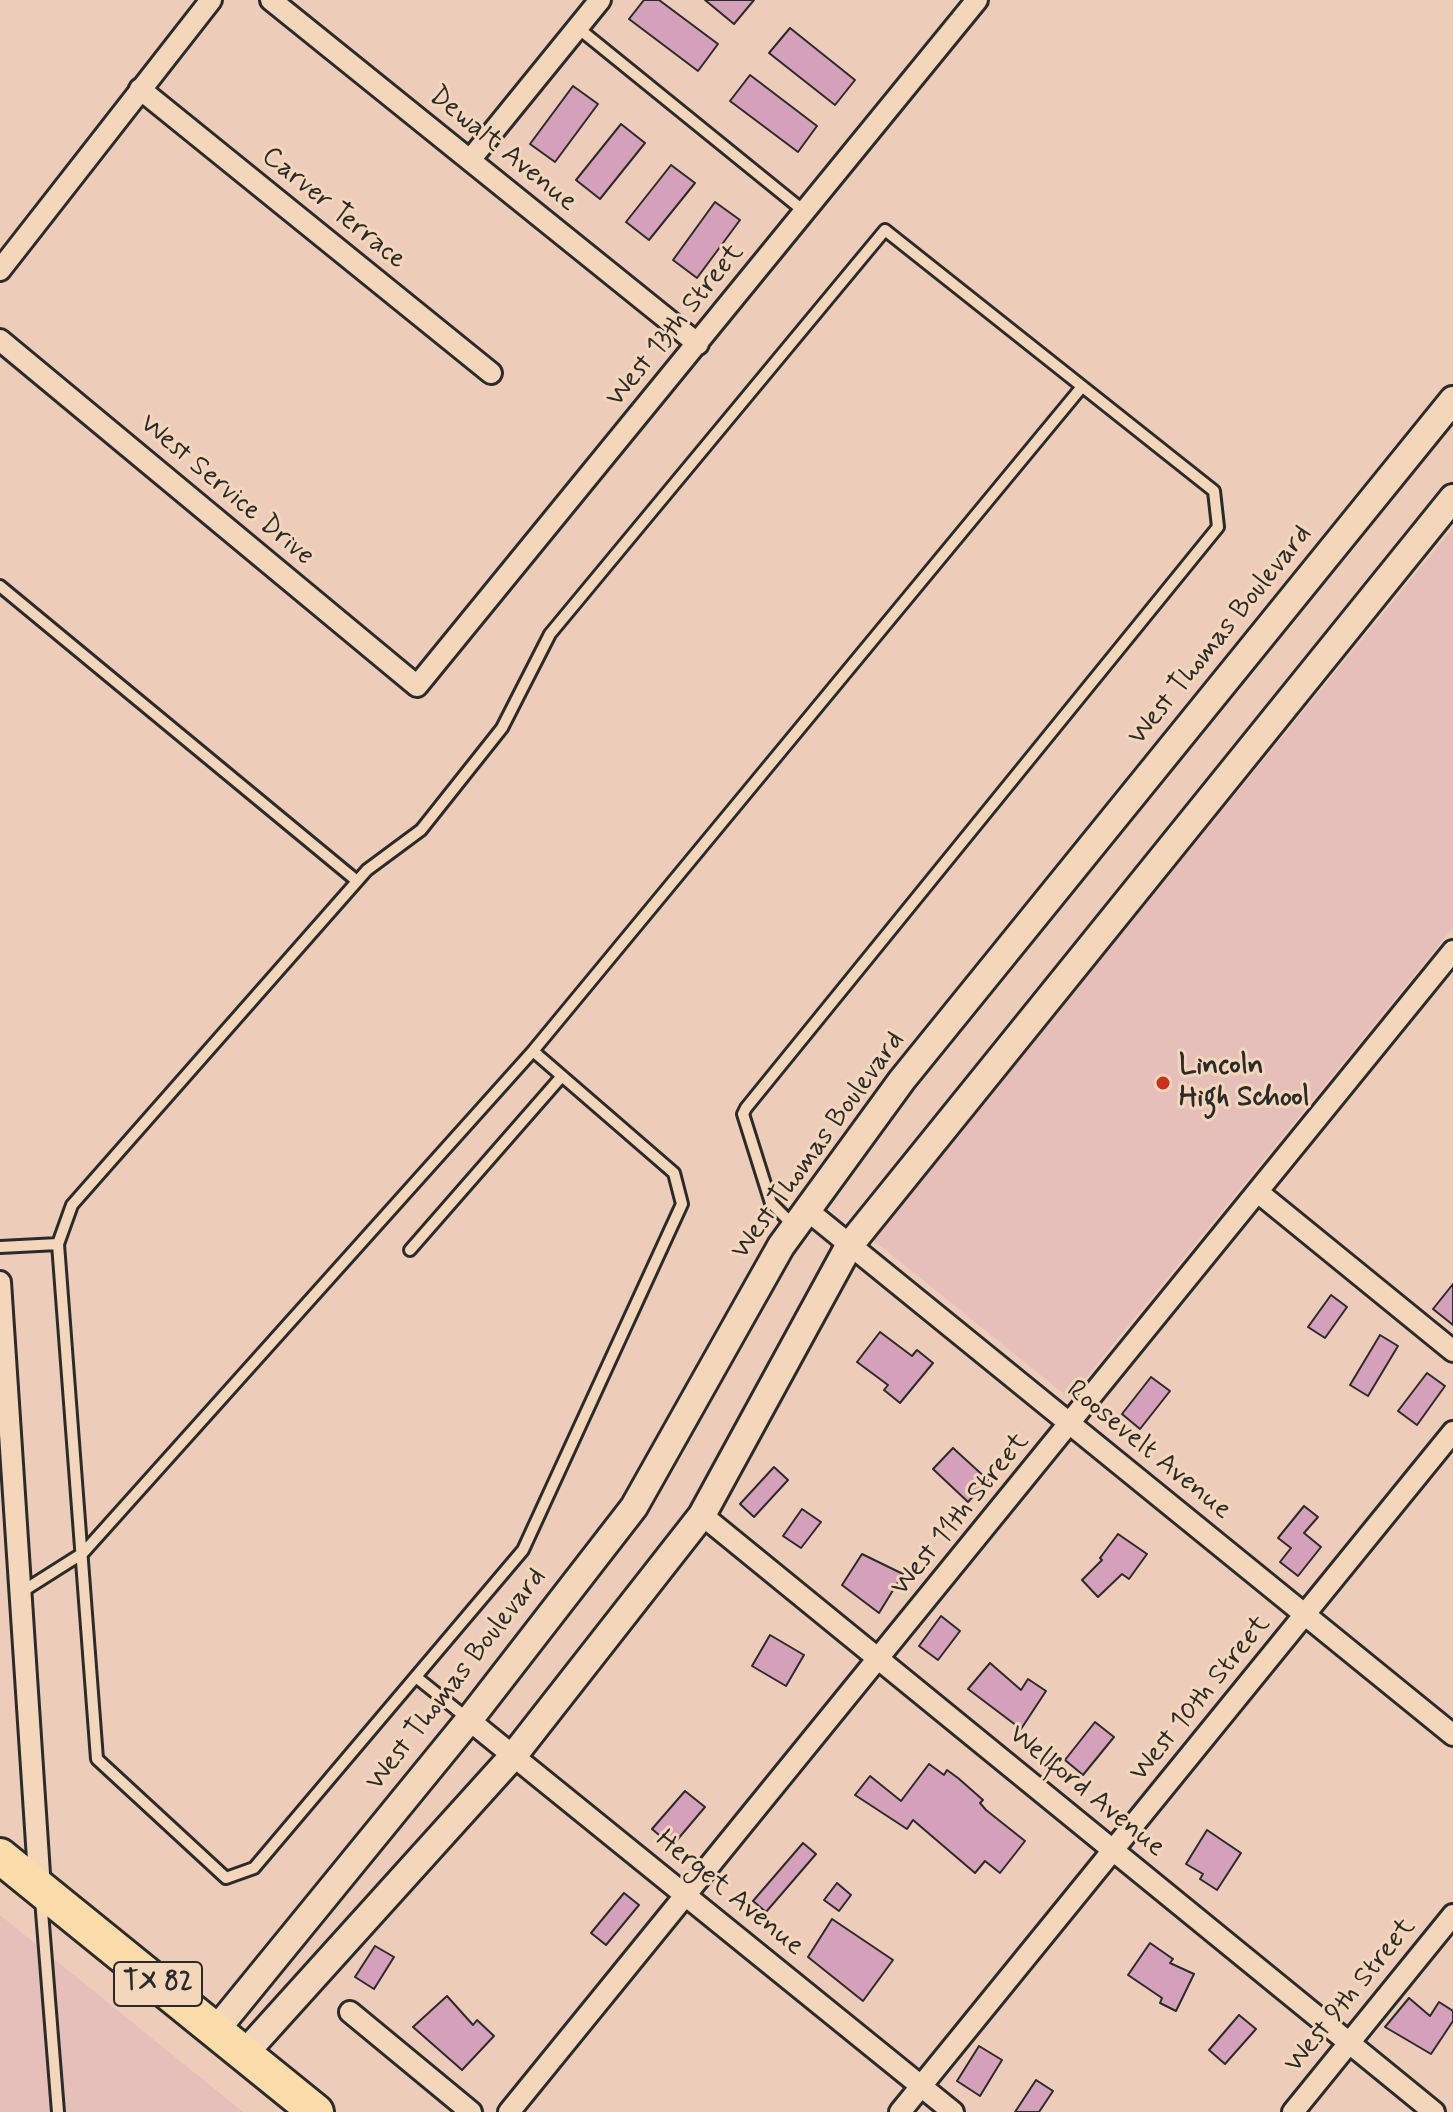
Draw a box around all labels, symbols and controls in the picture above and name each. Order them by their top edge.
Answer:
street label: Dewalt Avenue [421,80,583,220]
street label: Carver Terrace [254,140,412,278]
street label: West 13th Street [600,237,752,415]
street label: West Service Drive [132,408,320,574]
street label: West Thomas Boulevard [1122,519,1320,753]
street label: West Thomas Boulevard [725,1025,913,1267]
place label: Lincoln High School [1179,1050,1309,1116]
marker: Lincoln High School [1154,1074,1172,1092]
street label: Roosevelt Avenue [1059,1374,1237,1528]
street label: West 11th Street [885,1426,1037,1604]
street label: West Thomas Boulevard [360,1562,554,1798]
street label: West 10th Street [1123,1609,1279,1789]
street label: Wellford Avenue [1001,1719,1171,1865]
street label: Herget Avenue [648,1824,810,1964]
street label: West 9th Street [1278,1912,1424,2080]
road number: TX 82 [114,1962,202,2006]

